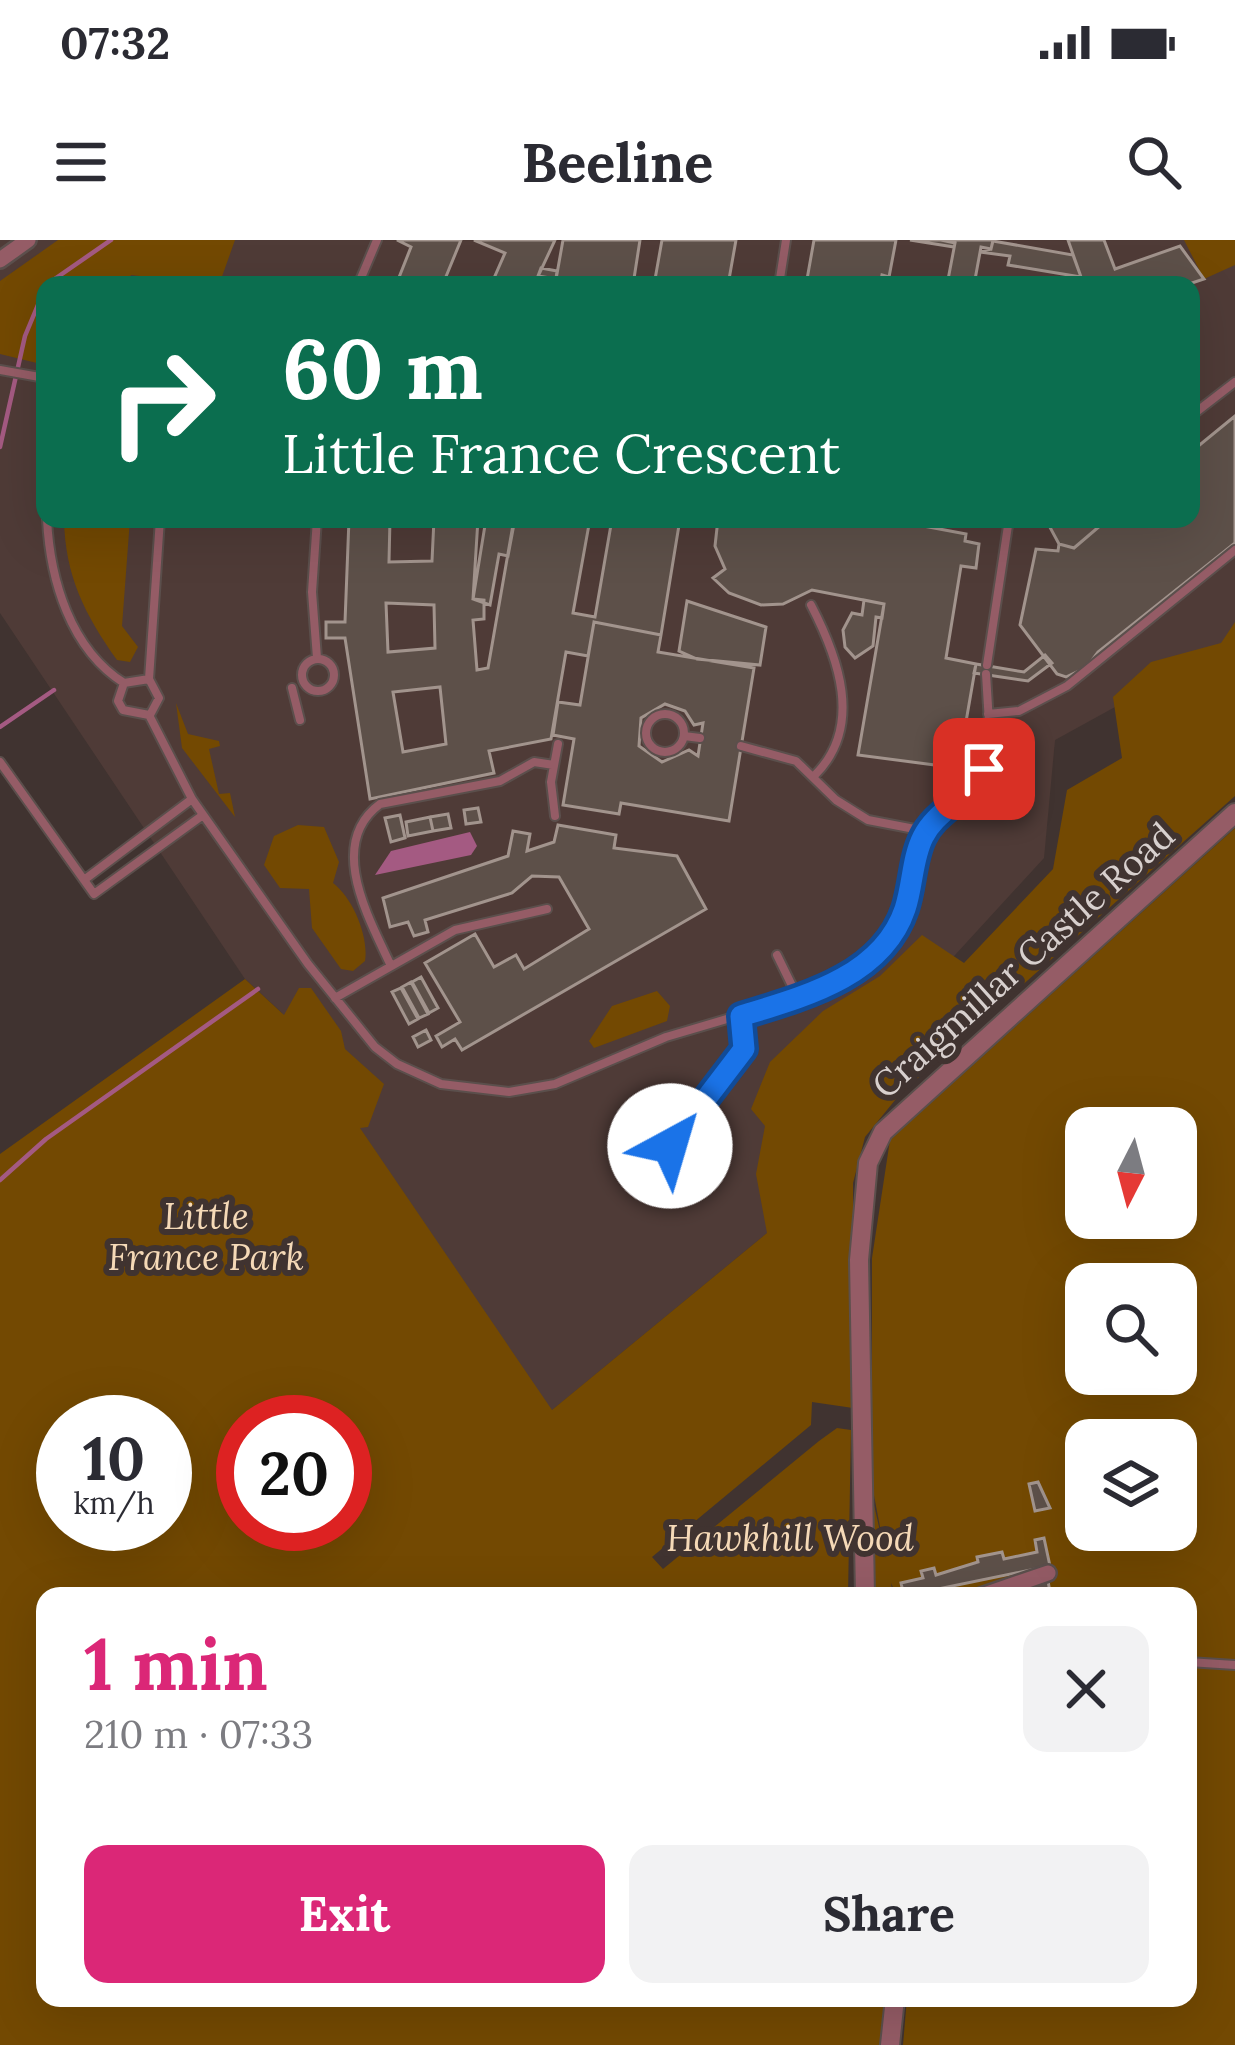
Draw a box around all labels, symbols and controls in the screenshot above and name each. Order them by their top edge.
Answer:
text: 07:32 [60,14,170,71]
text: Beeline [522,128,713,197]
icon: menu [48,129,114,195]
icon: search [1121,129,1187,195]
text: 60 m [282,314,483,422]
icon: right [84,324,240,480]
text: Little France Crescent [282,419,840,488]
pin [933,718,1035,820]
icon: arrive [951,736,1017,802]
street label: Craigmillar Castle Road [862,812,1184,1108]
position arrow [607,1083,733,1209]
north arrow [1065,1107,1197,1239]
map controls [1065,1107,1197,1551]
park label: Little France Park [108,1193,304,1280]
button: search [1065,1263,1197,1395]
speed limit sign: 20 [216,1395,372,1551]
button: layers [1065,1419,1197,1551]
text: 10 [83,1420,145,1496]
text: km/h [73,1484,155,1522]
park label: Hawkhill Wood [666,1515,914,1561]
text: 1 min [84,1618,268,1710]
button: close [1023,1626,1149,1752]
text: 210 m · 07:33 [84,1709,313,1759]
button: Exit [84,1845,605,1983]
button: Share [629,1845,1149,1983]

